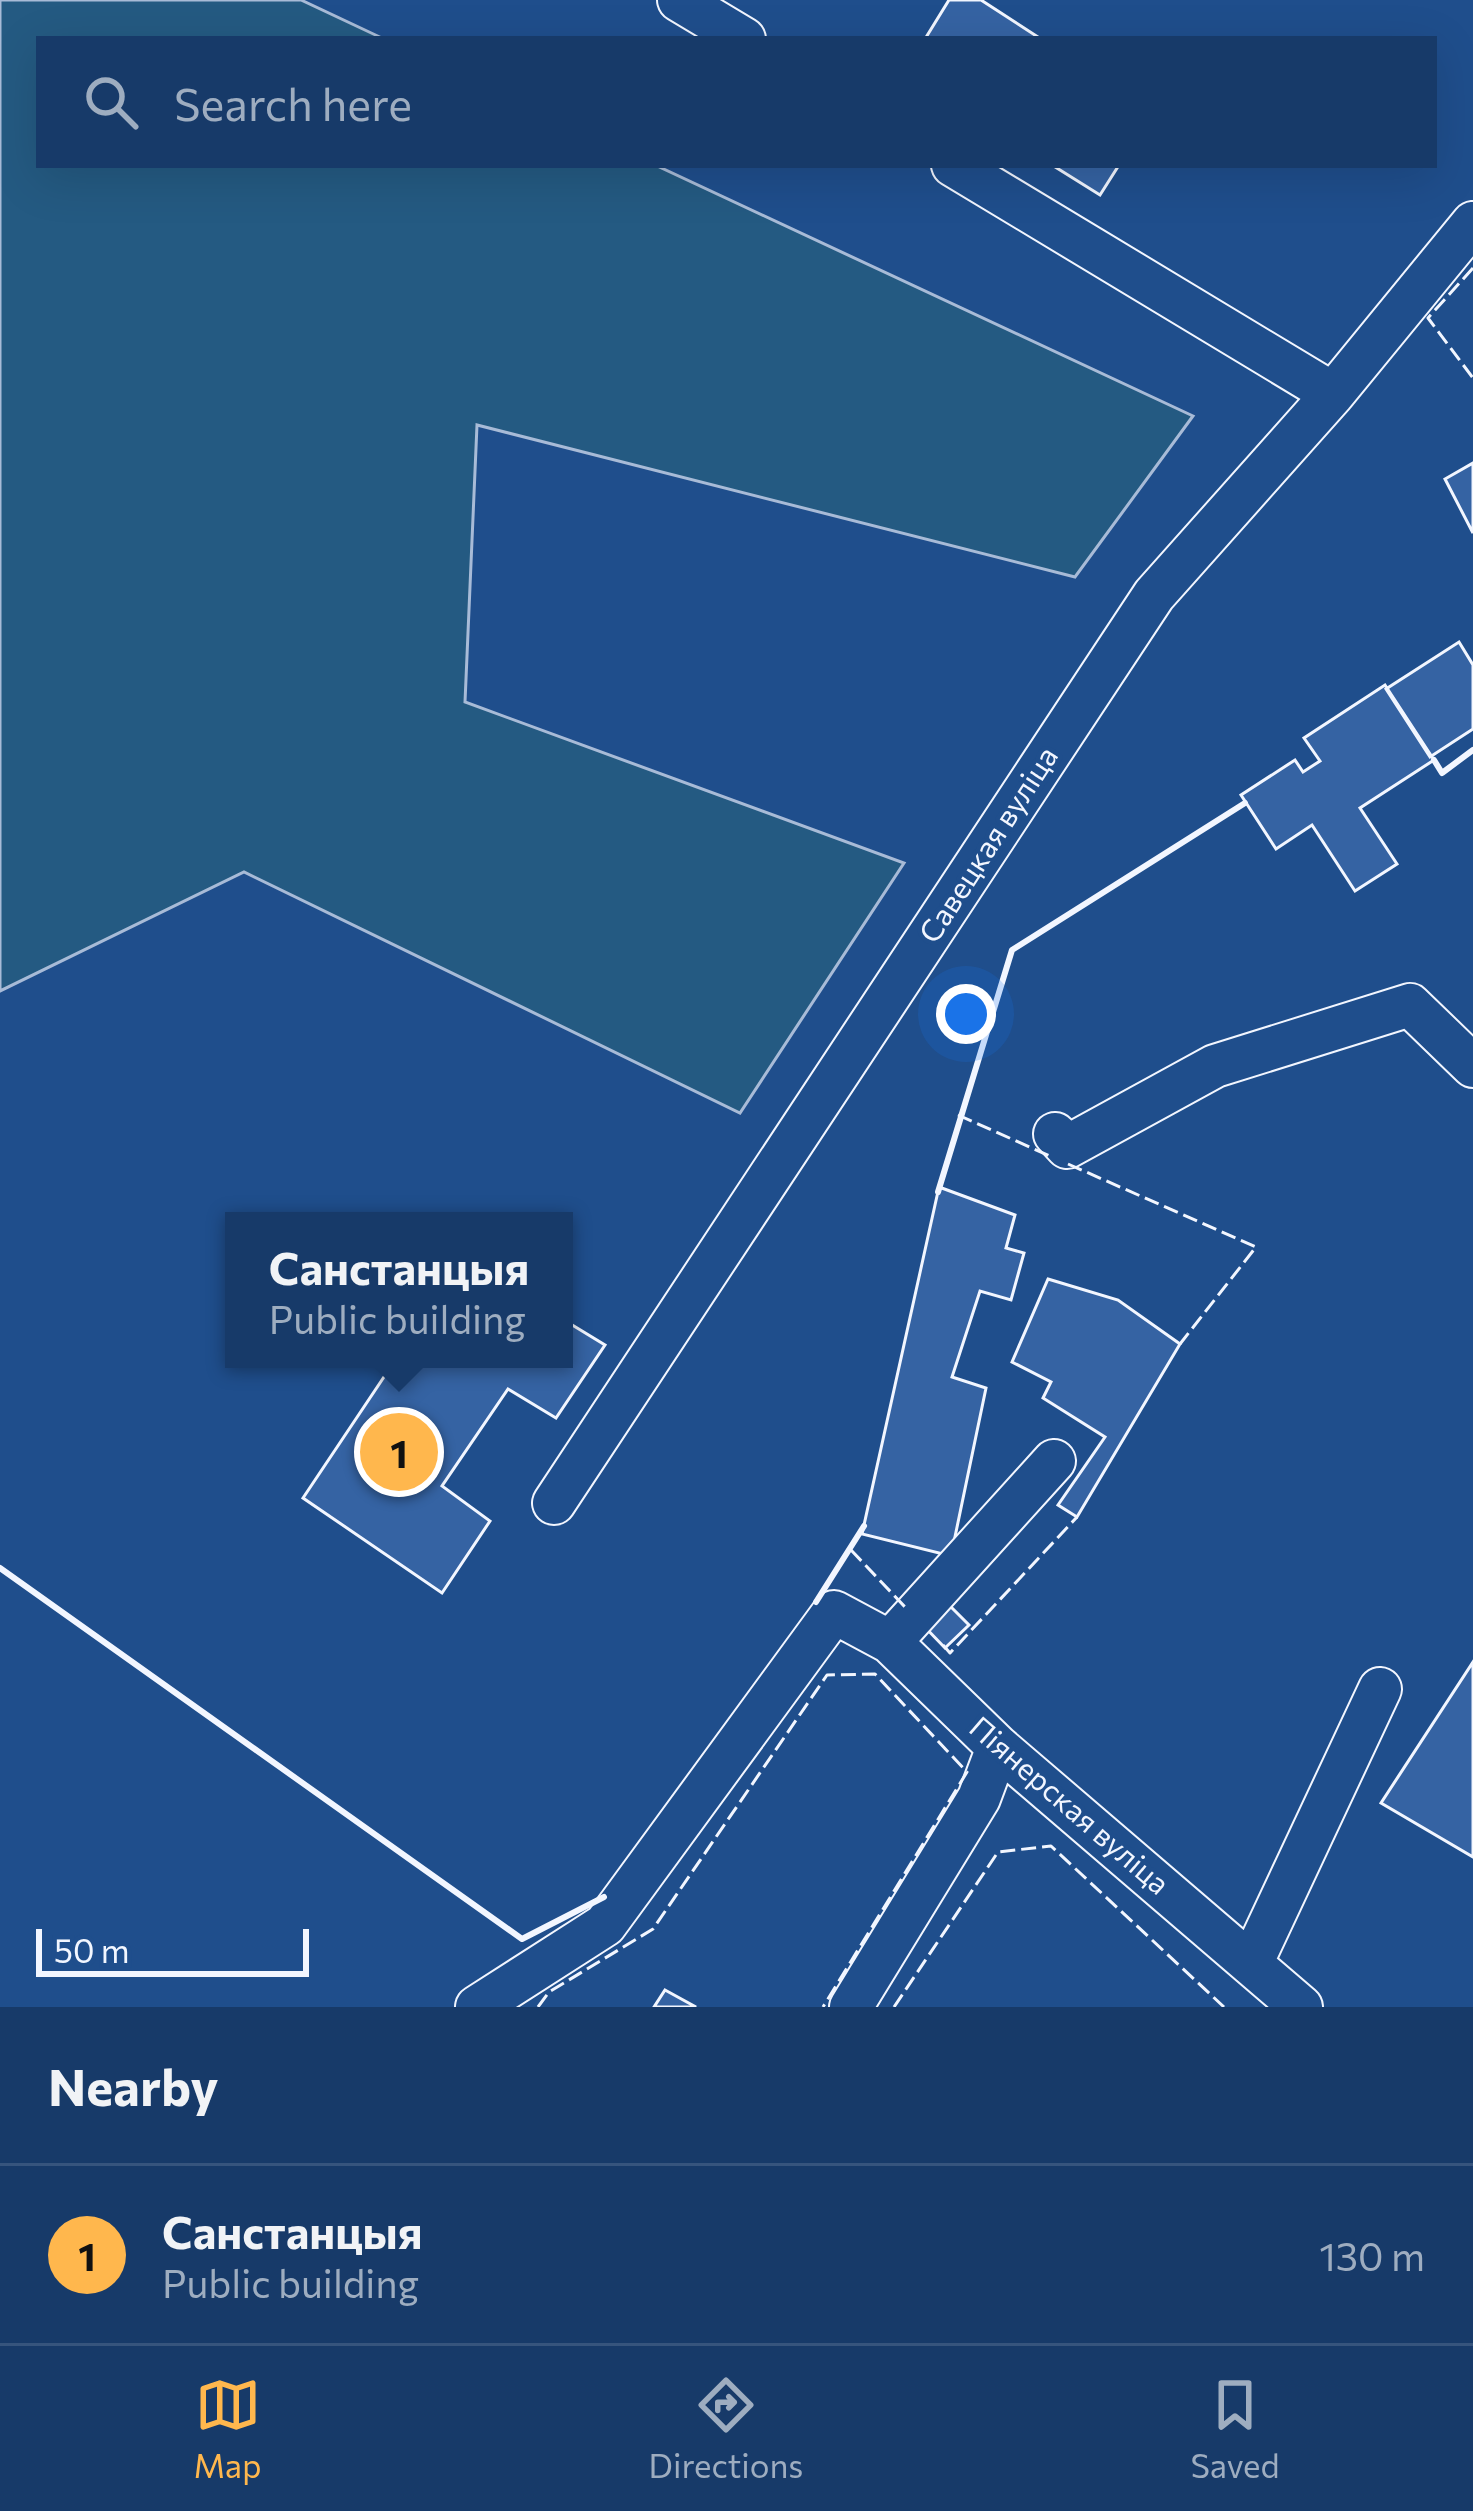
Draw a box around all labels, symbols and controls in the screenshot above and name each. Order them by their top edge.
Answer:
search box [36,36,1437,168]
icon: search [78,69,144,135]
text: Search here [174,75,412,130]
street label: Савецкая вуліца [910,738,1064,949]
your location [936,984,996,1044]
popup [225,1212,573,1368]
text: Санстанцыя [269,1239,529,1294]
text: Public building [269,1294,526,1342]
pin: 1 [360,1407,438,1497]
street label: Піянерская вуліца [963,1707,1178,1901]
scale bar [36,1923,309,1976]
text: 50 m [54,1929,130,1970]
text: Nearby [48,2054,218,2117]
text: Санстанцыя [162,2203,423,2258]
text: 1 [78,2231,96,2279]
text: 130 m [1319,2231,1425,2279]
text: Public building [162,2258,419,2306]
tab: Map [194,2372,262,2485]
tab: Directions [649,2372,803,2485]
tab: Saved [1190,2372,1279,2485]

